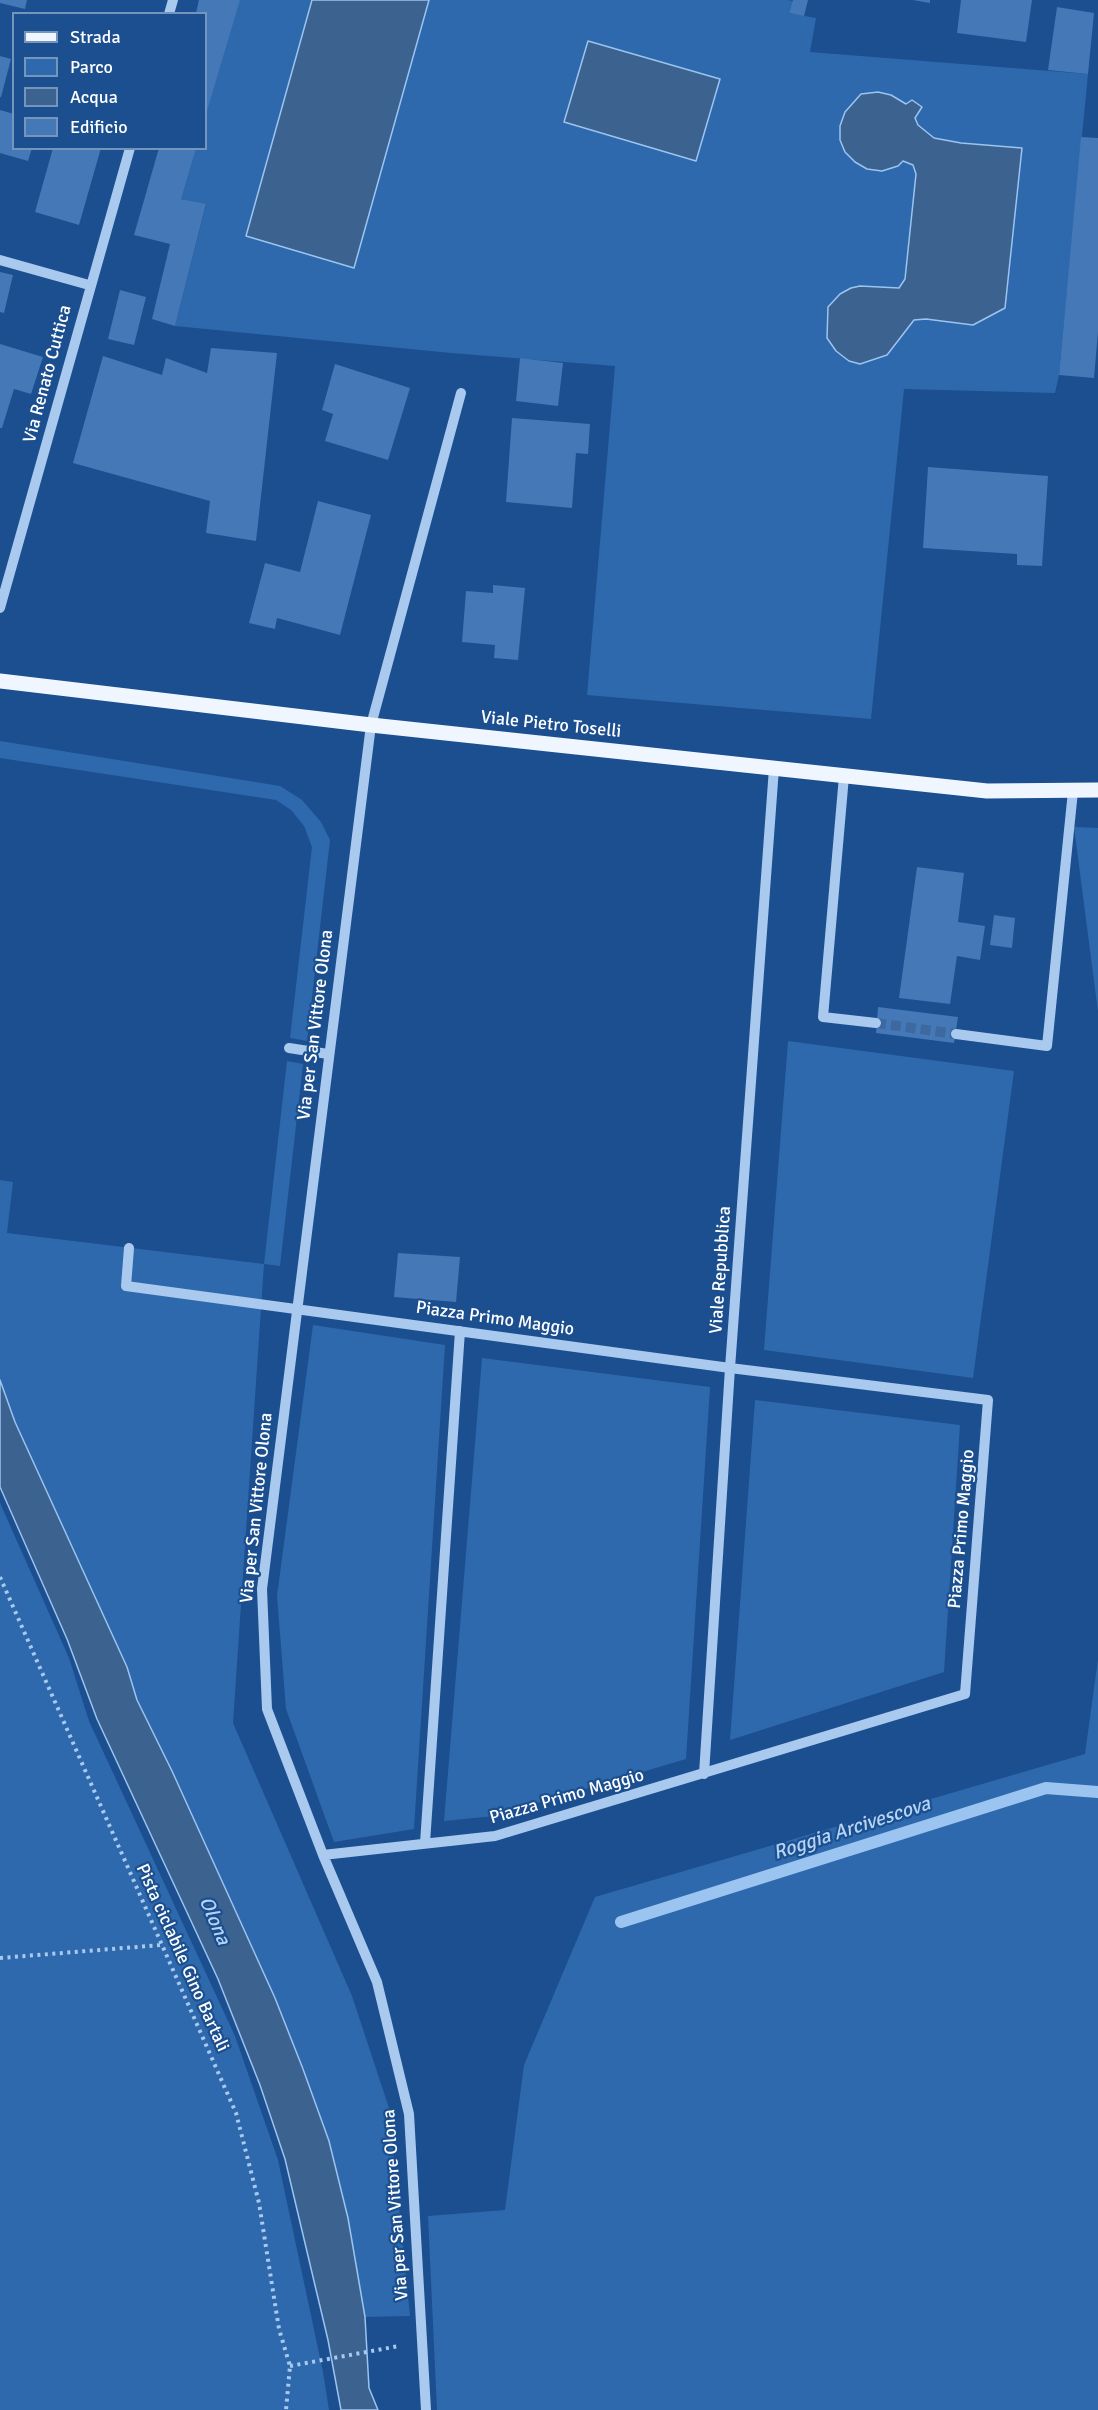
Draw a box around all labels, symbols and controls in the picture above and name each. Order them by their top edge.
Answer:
legend [12,12,207,150]
text: Strada [70,26,121,48]
text: Parco [70,56,113,78]
text: Acqua [70,86,118,108]
text: Edificio [70,116,128,138]
street label: Via Renato Cuttica [19,303,77,445]
street label: Viale Pietro Toselli [480,707,622,743]
street label: Via per San Vittore Olona [294,929,338,1121]
street label: Viale Repubblica [706,1205,736,1335]
street label: Piazza Primo Maggio [414,1297,576,1341]
street label: Via per San Vittore Olona [236,1412,278,1604]
street label: Piazza Primo Maggio [944,1449,980,1609]
street label: Piazza Primo Maggio [487,1765,647,1829]
water label: Roggia Arcivescova [771,1792,933,1866]
street label: Pista ciclabile Gino Bartali [131,1861,233,2055]
water label: Olona [193,1893,235,1949]
street label: Via per San Vittore Olona [379,2109,413,2301]

